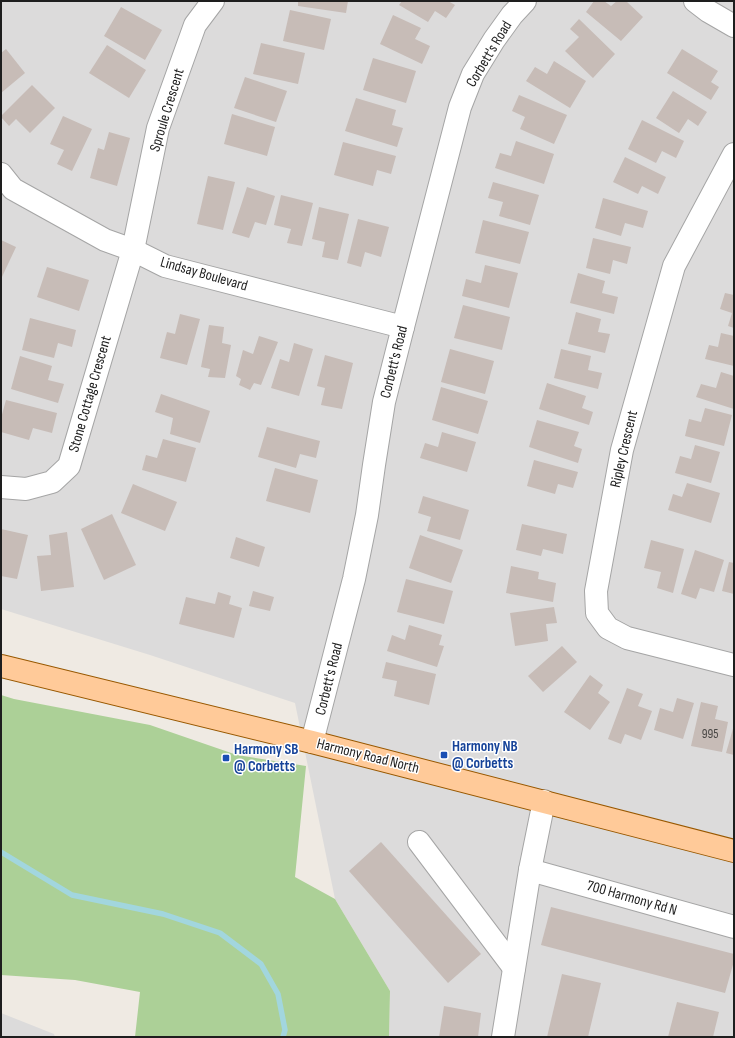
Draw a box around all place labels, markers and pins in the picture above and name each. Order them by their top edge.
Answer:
place label: Harmony NB @ Corbetts [452,737,518,773]
place label: Harmony SB @ Corbetts [234,740,298,776]
marker: Harmony NB @ Corbetts [439,750,449,760]
marker: Harmony SB @ Corbetts [221,753,231,763]

